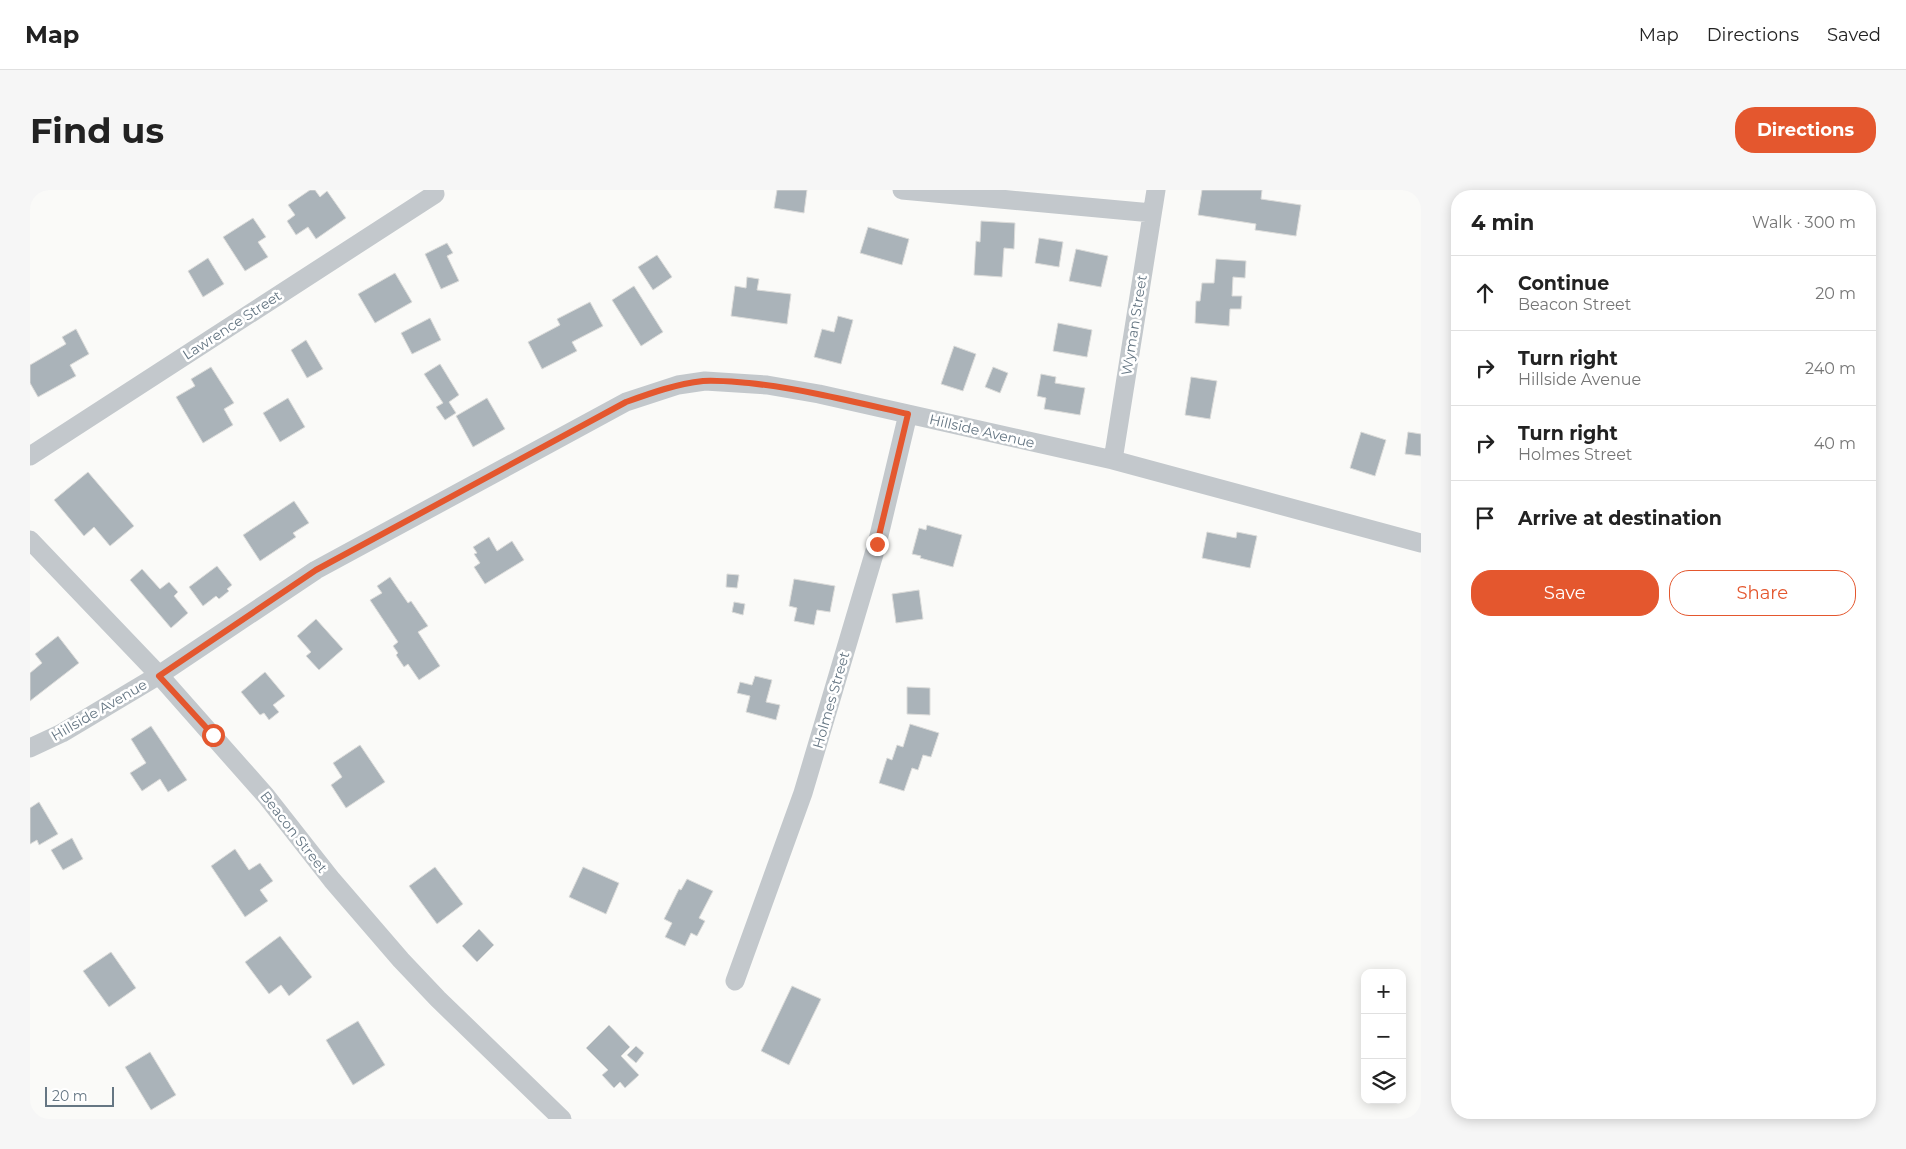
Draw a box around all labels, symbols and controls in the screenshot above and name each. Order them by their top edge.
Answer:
text: Map [25,20,79,49]
text: Map [1639,24,1679,46]
text: Directions [1707,24,1799,46]
text: Saved [1827,24,1881,46]
button: Directions [1735,107,1876,153]
text: Find us [30,109,164,152]
text: 4 min [1471,210,1534,235]
text: Walk · 300 m [1752,213,1856,232]
text: Continue [1518,272,1609,295]
street label: Wyman Street [1117,273,1151,377]
icon: ahead [1471,279,1499,307]
text: 20 m [1815,284,1856,303]
street label: Lawrence Street [179,286,285,364]
text: Beacon Street [1518,295,1631,314]
text: Turn right [1518,347,1618,370]
icon: right [1471,354,1499,382]
text: 240 m [1805,359,1856,378]
text: Hillside Avenue [1518,370,1641,389]
street label: Hillside Avenue [927,410,1037,452]
text: Turn right [1518,422,1618,445]
icon: right [1471,429,1499,457]
text: 40 m [1814,434,1856,453]
text: Holmes Street [1518,445,1632,464]
icon: arrive [1471,504,1499,532]
text: Arrive at destination [1518,507,1722,530]
route end [866,533,889,556]
button: Save [1471,570,1659,616]
button: Share [1669,570,1856,616]
street label: Holmes Street [809,649,854,751]
street label: Hillside Avenue [48,675,150,745]
route start [202,724,225,747]
street label: Beacon Street [256,787,332,877]
map controls [1361,969,1406,1104]
button: + [1361,969,1406,1014]
button: − [1361,1014,1406,1059]
button: layers [1361,1059,1406,1104]
scale bar [45,1084,114,1107]
text: 20 m [52,1087,88,1105]

